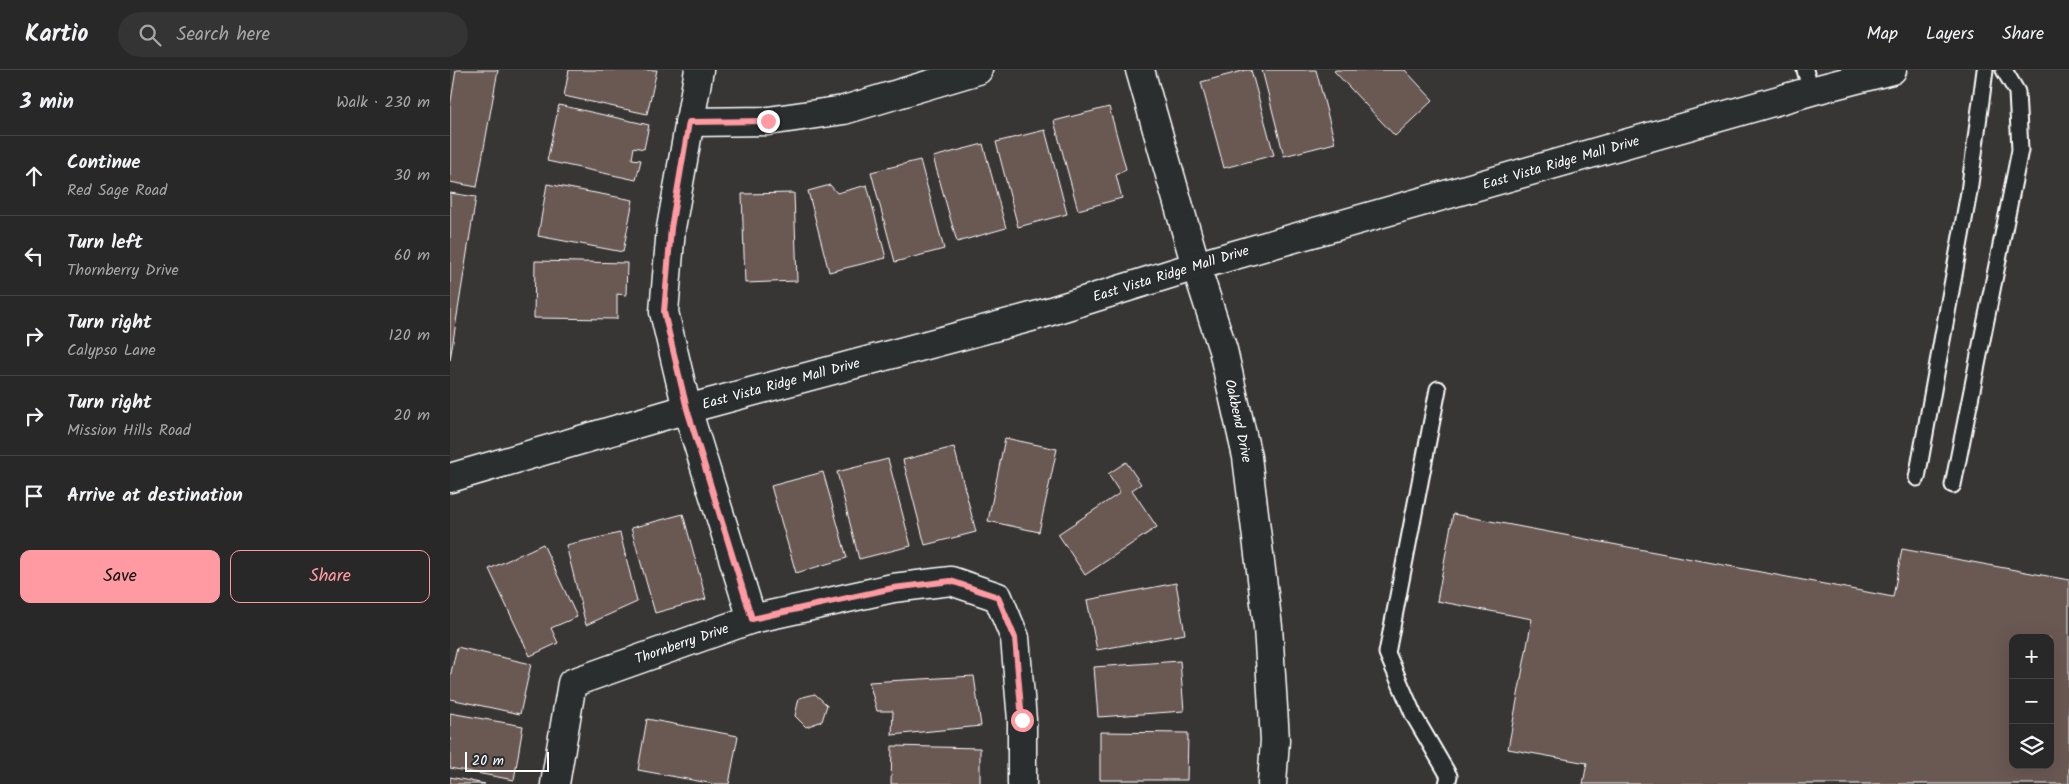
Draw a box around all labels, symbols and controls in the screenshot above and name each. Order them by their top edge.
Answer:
search box [118,12,468,57]
text: Kartio [25,15,88,54]
text: Search here [176,20,270,50]
text: Map [1867,20,1898,49]
text: Layers [1926,20,1974,49]
text: Share [2002,20,2044,49]
icon: search [136,21,164,49]
text: 3 min [20,86,74,119]
text: Walk · 230 m [336,90,430,115]
route end [757,110,780,133]
street label: East Vista Ridge Mall Drive [1480,130,1643,196]
text: Continue [67,148,140,178]
icon: ahead [20,162,48,190]
text: 30 m [394,163,430,188]
text: Red Sage Road [67,178,167,203]
text: Turn left [67,228,142,258]
street label: East Vista Ridge Mall Drive [1090,240,1253,308]
icon: left [20,242,48,270]
text: 60 m [394,243,430,268]
text: Thornberry Drive [67,258,179,283]
text: Turn right [67,308,152,338]
icon: right [20,322,48,350]
text: 120 m [389,323,430,348]
text: Calypso Lane [67,338,156,363]
street label: East Vista Ridge Mall Drive [700,352,863,416]
street label: Oakbend Drive [1218,377,1258,465]
text: Turn right [67,388,152,418]
icon: right [20,402,48,430]
text: 20 m [394,403,430,428]
text: Mission Hills Road [67,418,191,443]
text: Arrive at destination [67,481,243,511]
icon: arrive [20,482,48,510]
button: Save [20,550,220,603]
button: Share [230,550,430,603]
street label: Thornberry Drive [632,617,732,670]
map controls [2009,634,2054,769]
button: + [2009,634,2054,679]
button: − [2009,679,2054,724]
route start [1011,709,1034,732]
button: layers [2009,724,2054,769]
scale bar [465,749,549,772]
text: 20 m [472,750,504,772]

